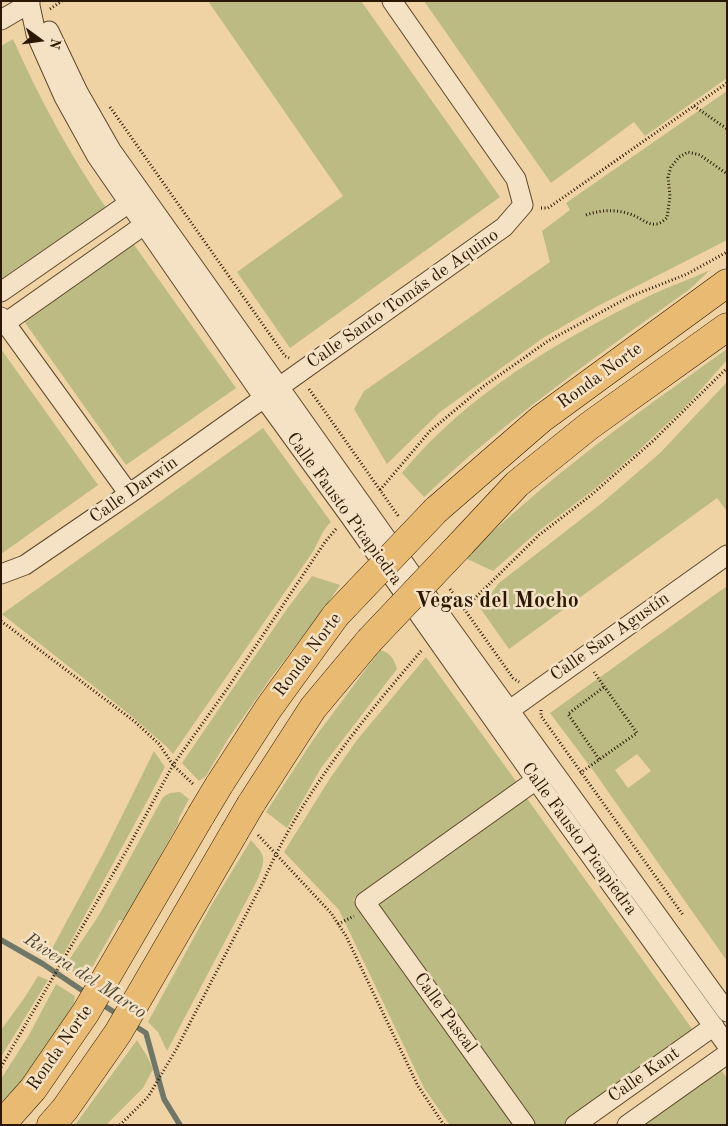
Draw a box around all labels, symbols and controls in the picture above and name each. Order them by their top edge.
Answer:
north arrow [15,15,65,65]
text: N [46,37,63,51]
street label: Calle Santo Tomás de Aquino [303,224,503,374]
street label: Ronda Norte [553,338,647,414]
street label: Calle Fausto Picapiedra [281,428,407,590]
street label: Calle Darwin [86,452,182,528]
district label: Vegas del Mocho [415,588,579,614]
street label: Calle San Agustín [546,588,674,686]
street label: Ronda Norte [269,609,347,701]
street label: Calle Fausto Picapiedra [516,758,642,920]
water label: Rivera del Marco [20,928,150,1024]
street label: Calle Pascal [409,969,481,1057]
street label: Ronda Norte [23,1001,97,1095]
street label: Calle Kant [604,1042,684,1108]

